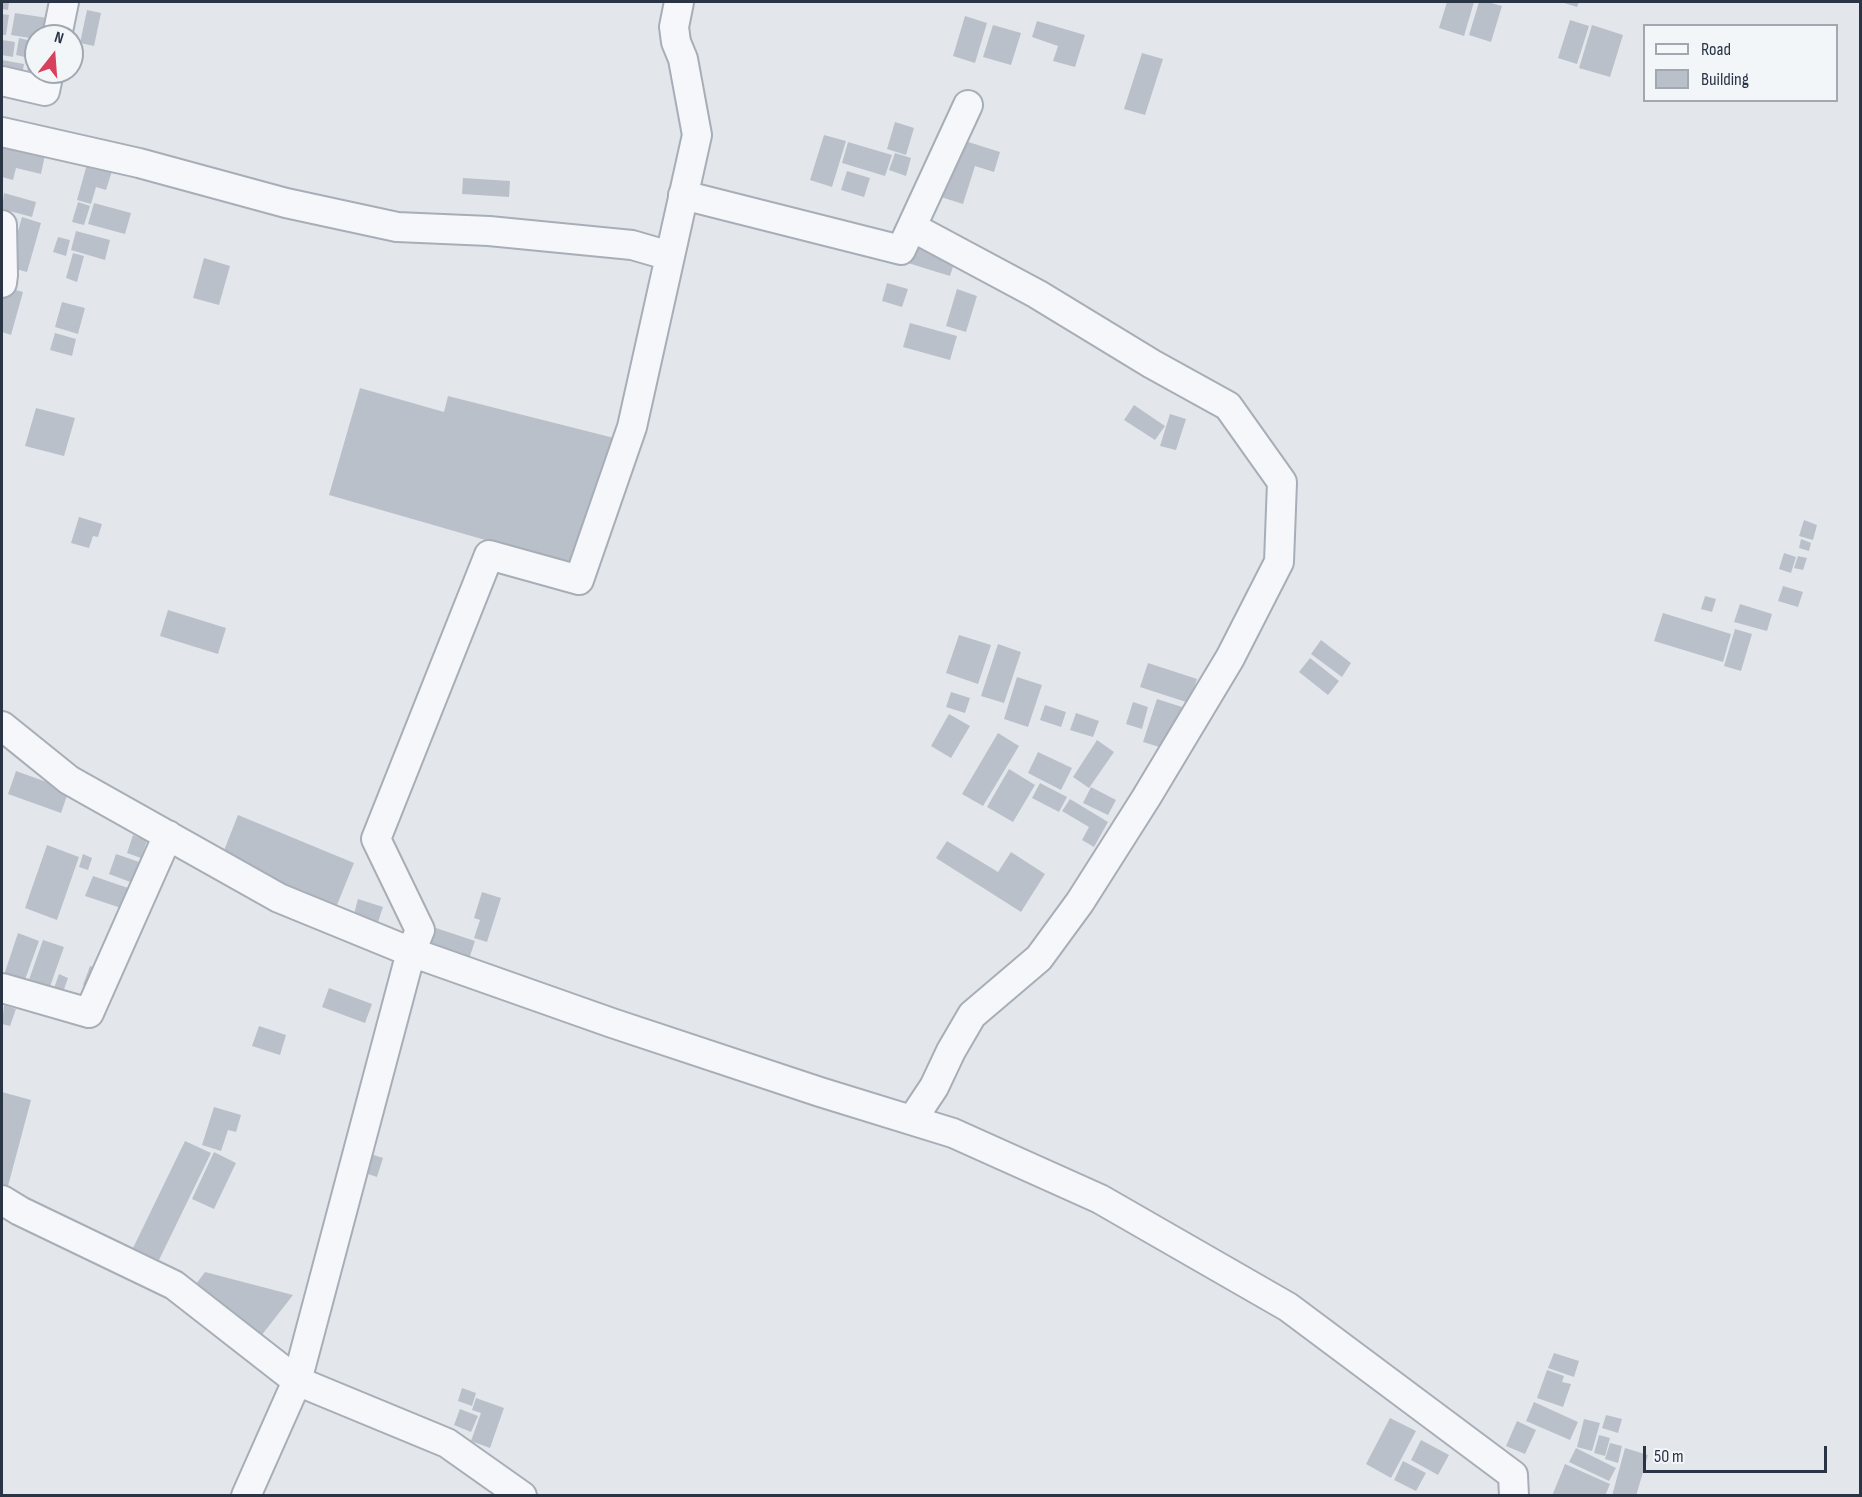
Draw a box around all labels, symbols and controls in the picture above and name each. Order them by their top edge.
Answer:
north arrow [24,24,84,84]
legend [1643,24,1838,102]
text: N [52,28,66,49]
text: Road [1701,39,1731,60]
text: Building [1701,69,1749,90]
scale bar [1646,1434,1830,1472]
text: 50 m [1654,1446,1684,1467]

